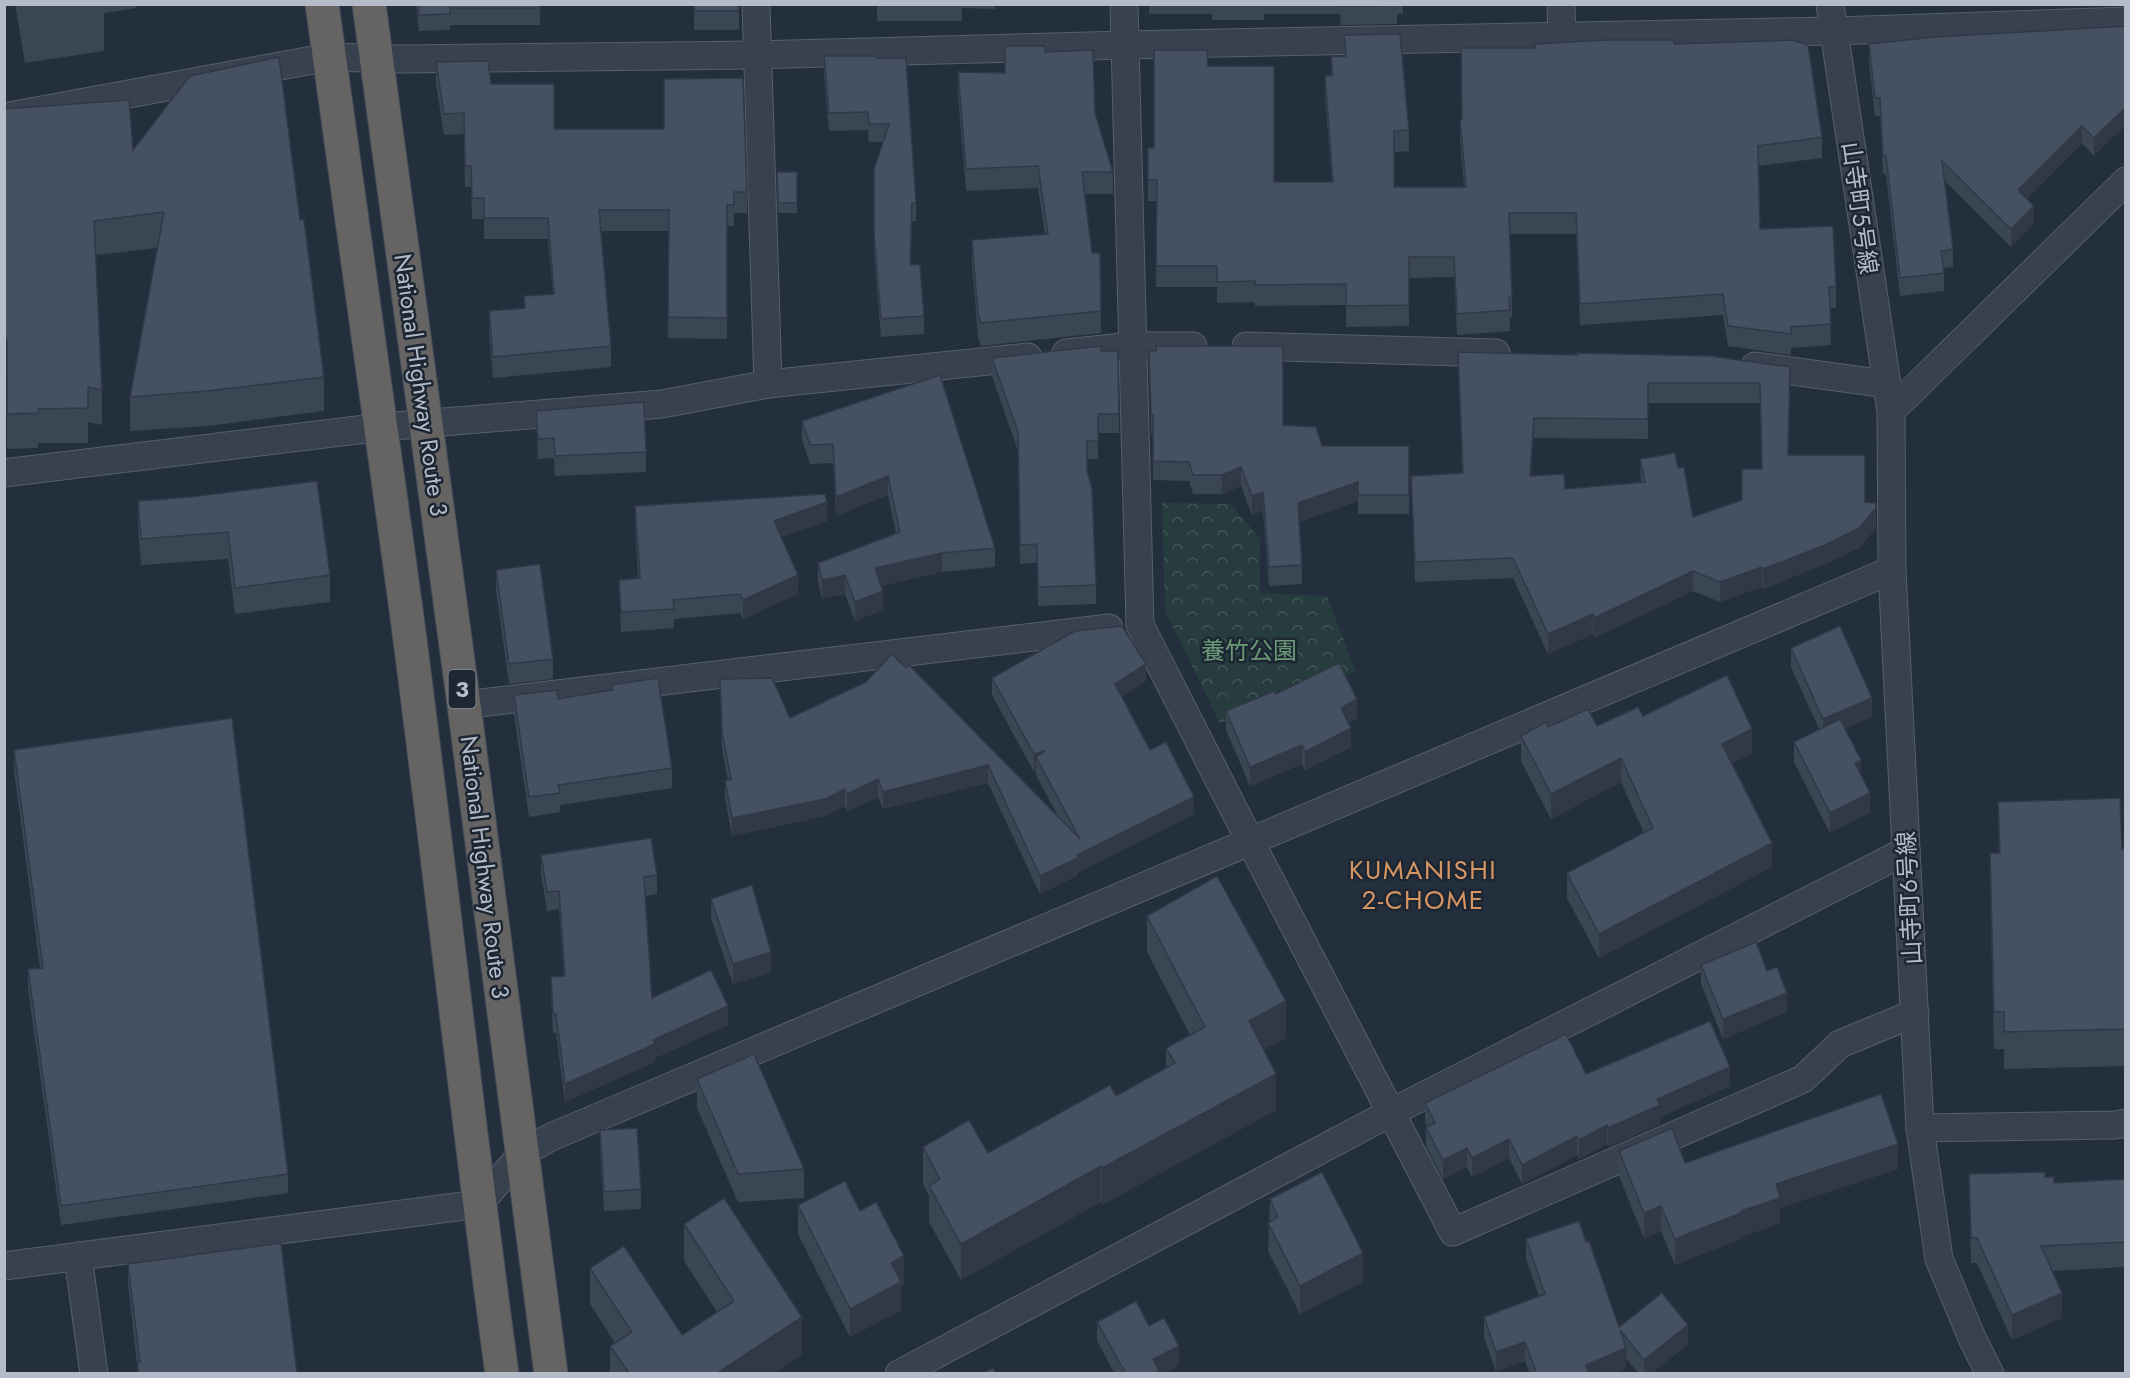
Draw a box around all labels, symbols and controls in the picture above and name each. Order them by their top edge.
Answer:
street label: 山寺町5号線 [1833,139,1887,277]
street label: National Highway Route 3 [385,251,457,519]
park label: 養竹公園 [1201,633,1297,668]
road number: 3 [448,670,476,708]
street label: National Highway Route 3 [451,733,519,1001]
street label: 山寺町6号線 [1888,830,1930,966]
district label: KUMANISHI 2-CHOME [1349,851,1497,919]

